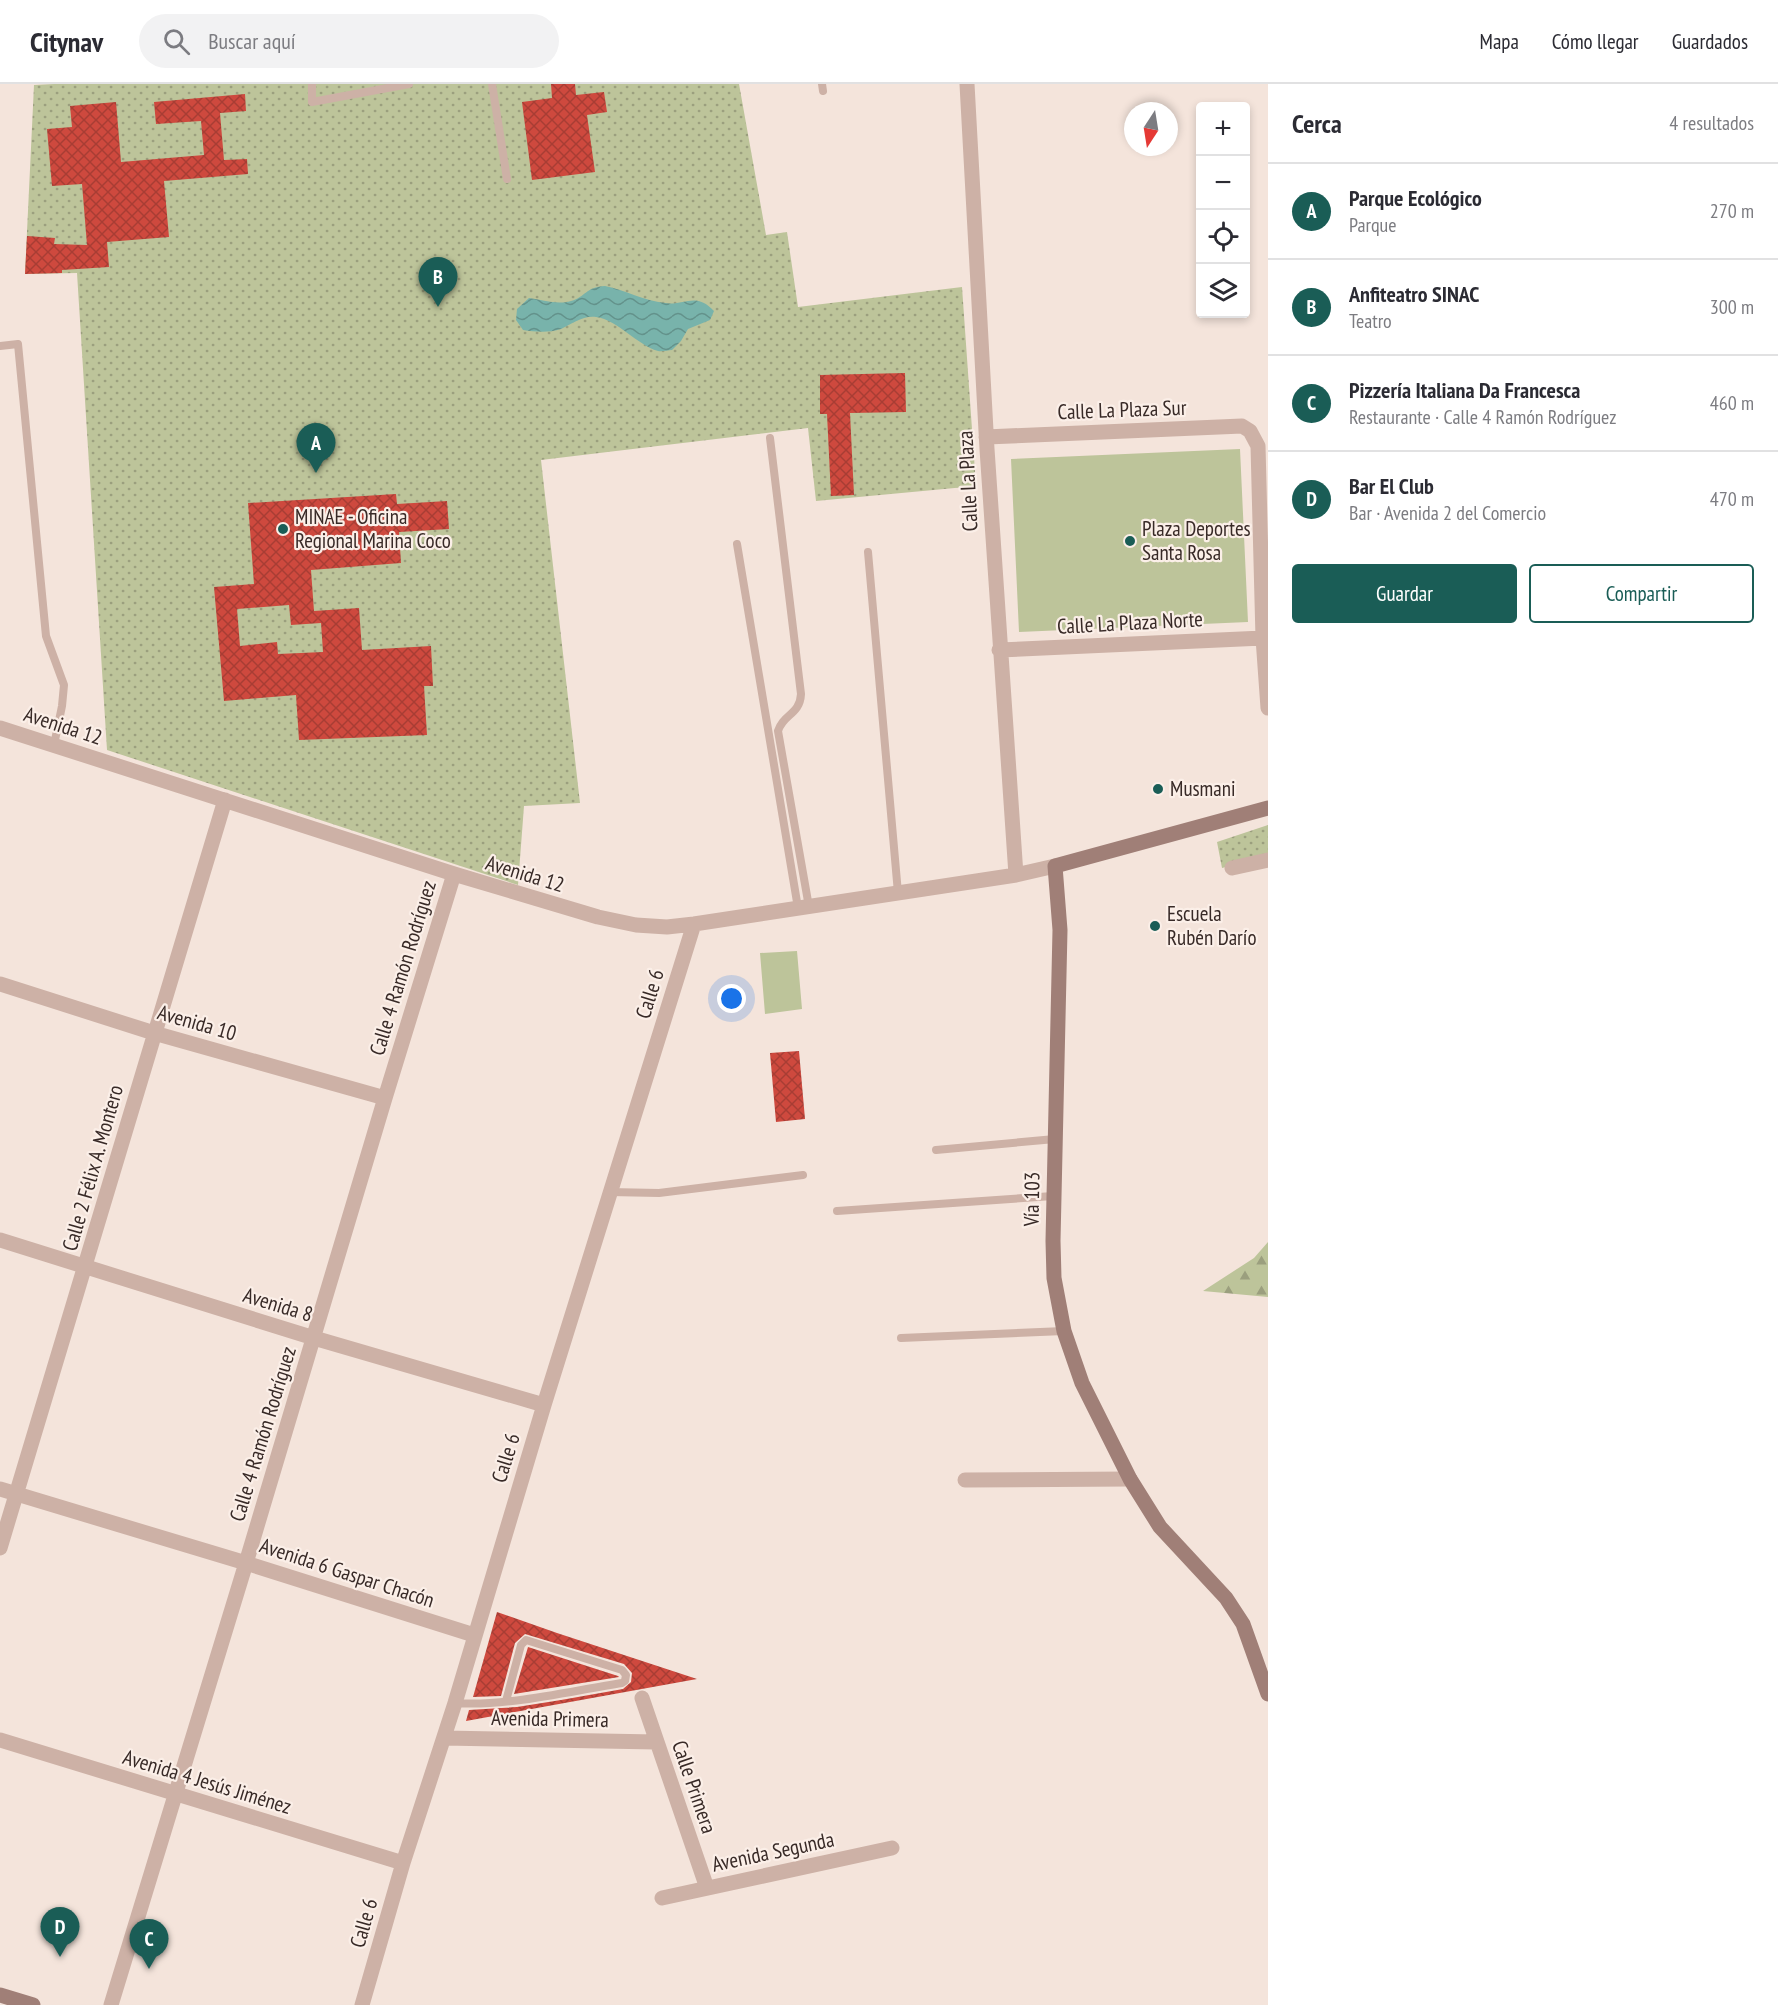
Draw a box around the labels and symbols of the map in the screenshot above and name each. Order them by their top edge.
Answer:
north arrow [1124,102,1178,156]
pin: B [418,258,458,307]
street label: Calle La Plaza Sur [1057,394,1187,425]
pin: A [296,424,336,473]
street label: Calle La Plaza [951,430,984,532]
place label: MINAE - Oficina Regional Marina Coco [295,503,451,554]
place label: Plaza Deportes Santa Rosa [1142,515,1251,566]
marker: MINAE - Oficina Regional Marina Coco [276,522,290,536]
marker: Plaza Deportes Santa Rosa [1123,534,1137,548]
street label: Calle La Plaza Norte [1056,605,1204,640]
street label: Avenida 12 [21,700,106,751]
place label: Musmani [1170,775,1235,802]
marker: Musmani [1151,782,1165,796]
street label: Avenida 12 [483,849,568,898]
street label: Calle 4 Ramón Rodríguez [363,877,442,1059]
place label: Escuela Rubén Darío [1167,900,1256,951]
marker: Escuela Rubén Darío [1148,919,1162,933]
street label: Calle 6 [629,966,670,1022]
your location [717,984,746,1013]
street label: Avenida 10 [155,998,240,1047]
street label: Calle 2 Félix A. Montero [56,1082,129,1254]
street label: Vía 103 [1018,1171,1045,1228]
street label: Avenida 8 [240,1281,316,1328]
street label: Calle 4 Ramón Rodríguez [223,1343,302,1525]
street label: Calle 6 [485,1430,526,1486]
street label: Avenida 6 Gaspar Chacón [256,1532,438,1613]
street label: Avenida Primera [491,1704,609,1733]
street label: Calle Primera [666,1737,723,1837]
street label: Avenida 4 Jesús Jiménez [120,1743,295,1820]
street label: Avenida Segunda [709,1825,836,1878]
street label: Calle 6 [344,1895,383,1951]
pin: D [40,1908,80,1957]
pin: C [130,1920,168,1969]

